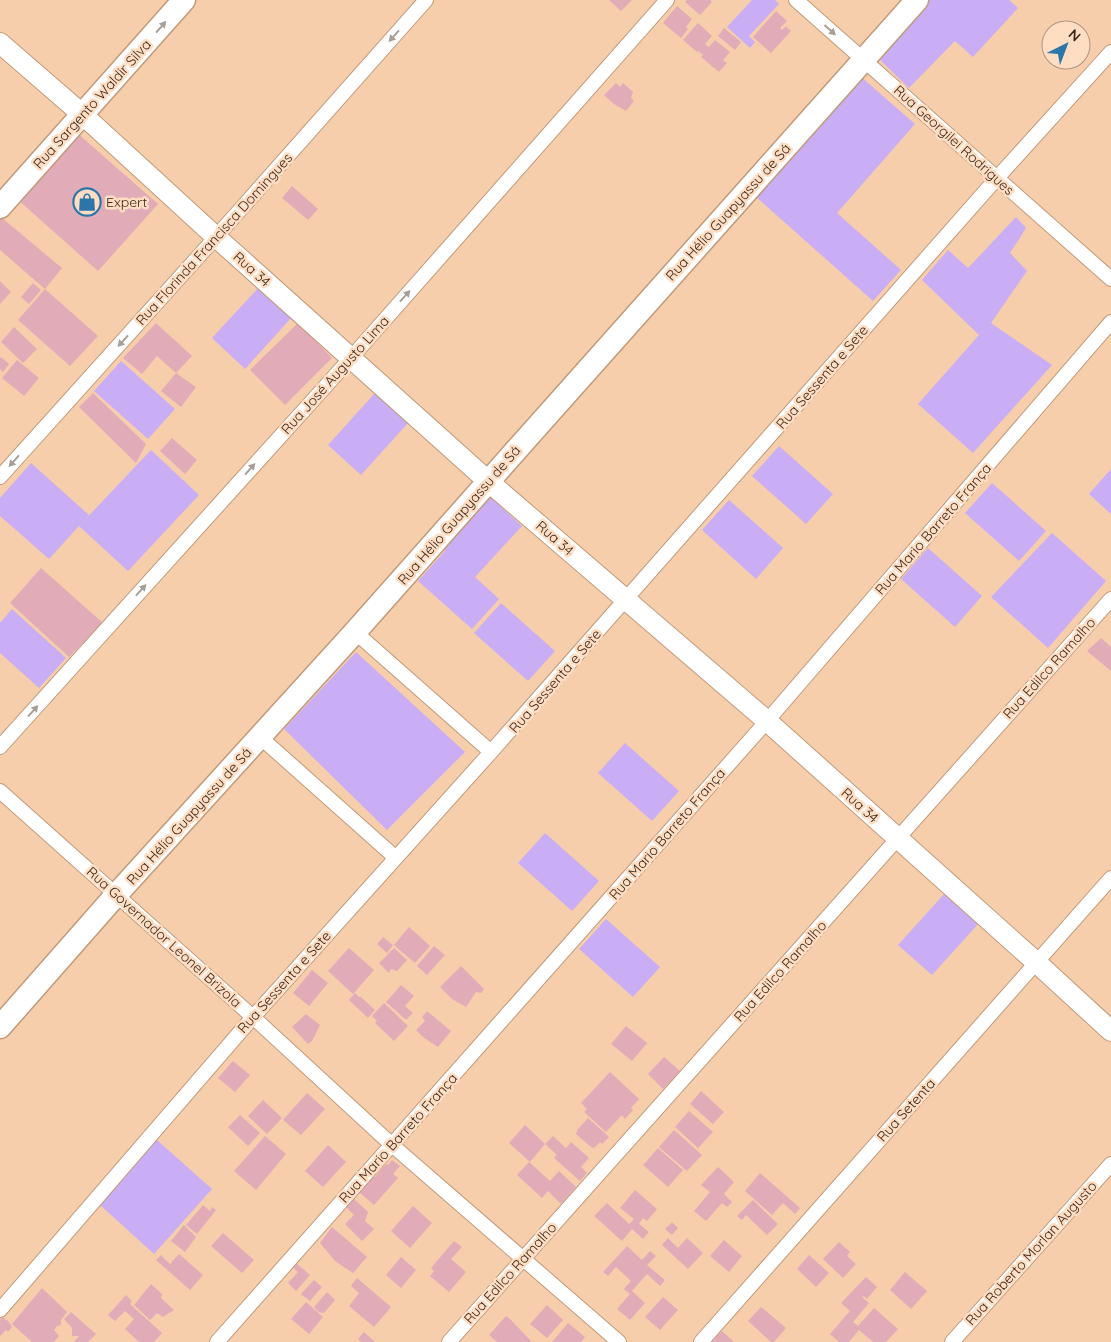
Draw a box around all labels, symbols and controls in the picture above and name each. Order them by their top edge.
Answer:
one-way arrow [155,20,166,33]
north arrow [1041,20,1091,70]
one-way arrow [823,24,835,36]
text: N [1065,25,1085,45]
one-way arrow [388,30,400,42]
street label: Rua Sargento Waldir Silva [29,36,155,172]
street label: Rua Georgilei Rodrigues [890,81,1018,199]
street label: Rua Hélio Guapyassu de Sá [662,140,794,284]
street label: Rua Florinda Francisca Domingues [132,149,296,329]
shop icon: Expert [72,187,102,217]
place label: Expert [106,193,148,211]
street label: Rua 34 [230,248,274,290]
one-way arrow [399,291,411,303]
street label: Rua José Augusto Lima [277,312,393,438]
street label: Rua Sessenta e Sete [772,321,872,433]
one-way arrow [117,334,129,346]
street label: Rua Hélio Guapyassu de Sá [394,442,524,588]
one-way arrow [8,455,20,467]
street label: Rua Mario Barreto França [871,460,995,598]
one-way arrow [244,464,256,476]
street label: Rua 34 [532,517,578,559]
one-way arrow [135,585,147,597]
street label: Rua Edilco Ramalho [999,614,1099,722]
street label: Rua Sessenta e Sete [505,625,605,737]
one-way arrow [27,704,38,717]
street label: Rua Hélio Guapyassu de Sá [123,744,255,888]
street label: Rua Mario Barreto França [605,765,729,903]
street label: Rua 34 [838,784,882,826]
street label: Rua Governador Leonel Brizola [83,863,245,1011]
street label: Rua Edilco Ramalho [730,917,830,1025]
street label: Rua Sessenta e Sete [233,927,335,1037]
street label: Rua Mario Barreto França [335,1069,461,1207]
street label: Rua Setenta [873,1075,939,1145]
street label: Rua Roberto Morlan Augusto [961,1177,1101,1329]
street label: Rua Edilco Ramalho [460,1219,560,1327]

